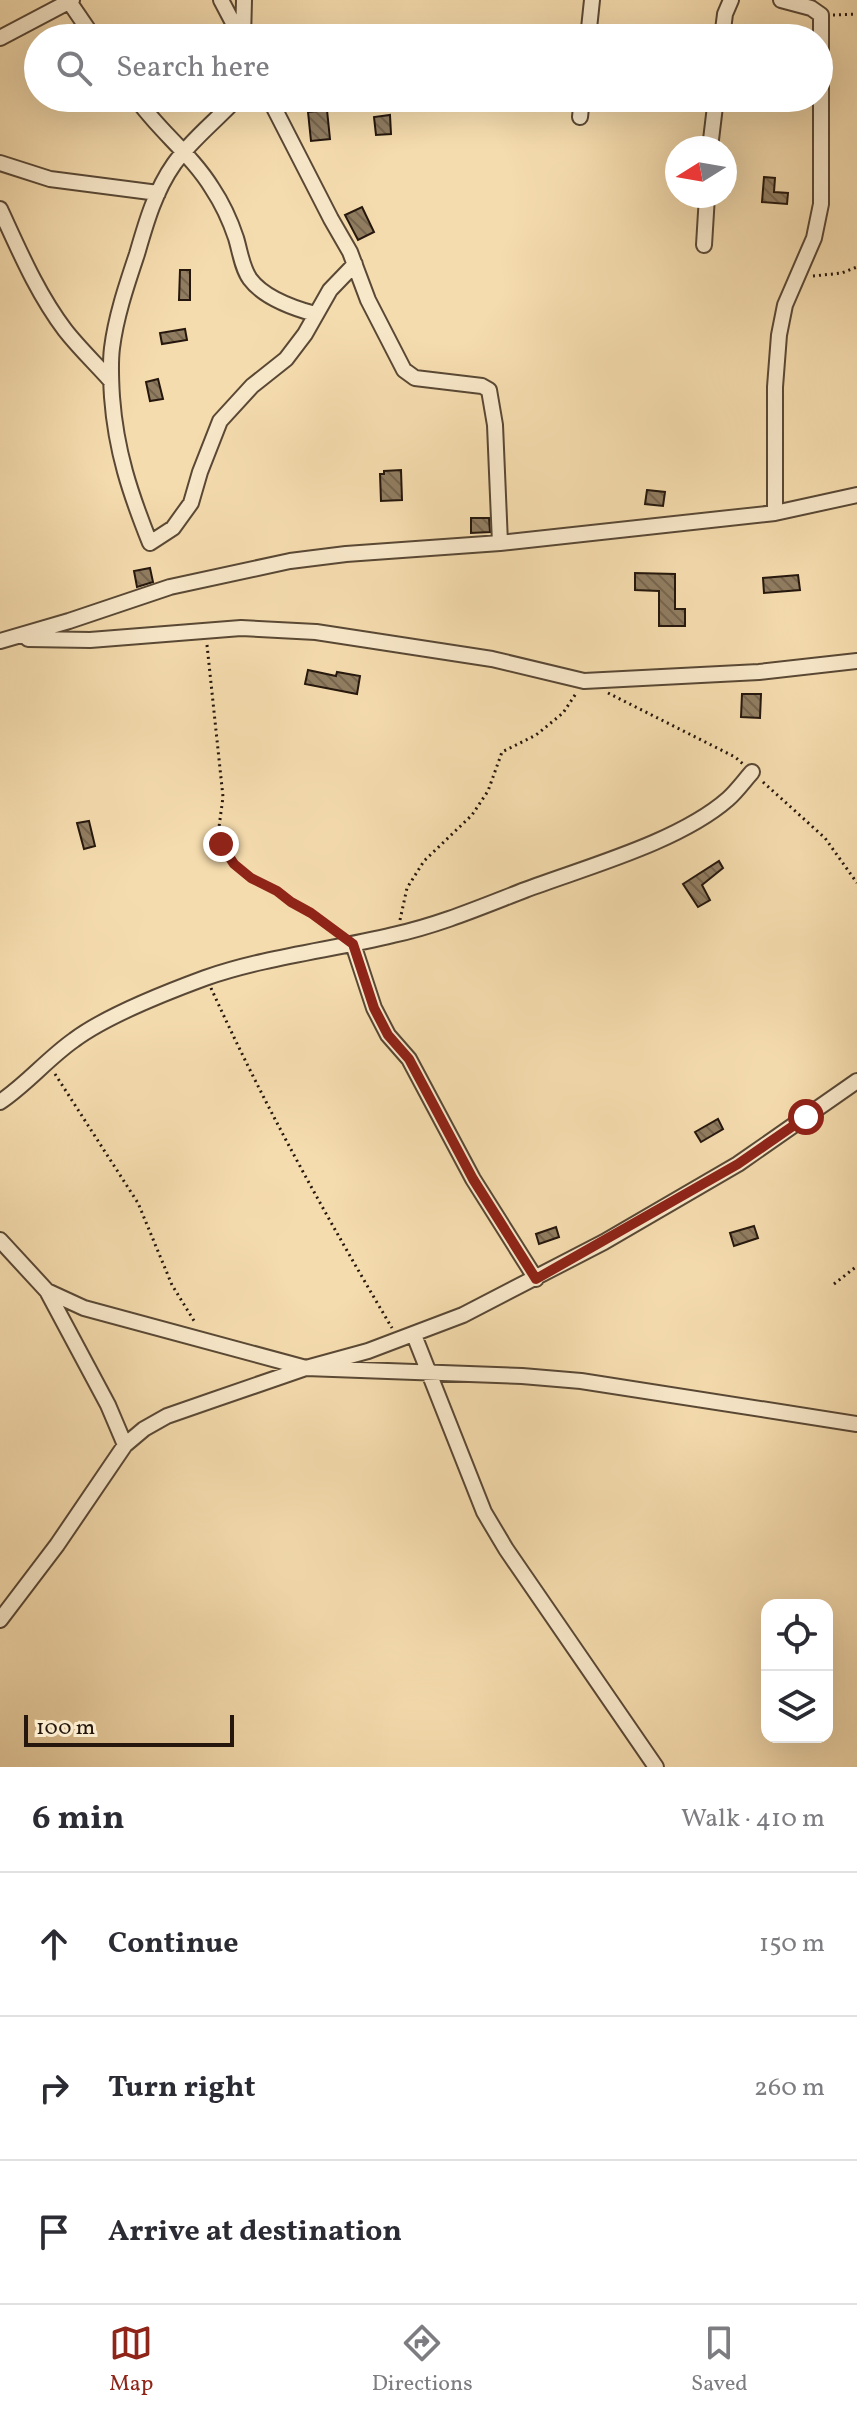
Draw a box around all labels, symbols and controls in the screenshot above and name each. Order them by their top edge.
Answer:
search box [24,24,833,112]
icon: search [52,46,96,90]
text: Search here [116,47,270,89]
north arrow [665,136,737,208]
route end [203,826,239,862]
route start [788,1099,824,1135]
map controls [761,1599,833,1743]
button: locate [761,1599,833,1671]
button: layers [761,1671,833,1743]
scale bar [24,1711,234,1747]
text: 100 m [36,1713,95,1744]
text: 6 min [32,1796,125,1843]
text: Walk · 410 m [681,1801,825,1837]
icon: ahead [32,1922,76,1966]
text: Continue [108,1923,239,1965]
text: 150 m [759,1926,825,1962]
icon: right [32,2066,76,2110]
text: Turn right [108,2067,256,2109]
text: 260 m [754,2070,825,2106]
icon: arrive [32,2210,76,2254]
text: Arrive at destination [108,2211,402,2253]
tab: Map [109,2321,153,2400]
tab: Directions [372,2321,473,2400]
tab: Saved [691,2321,748,2400]

